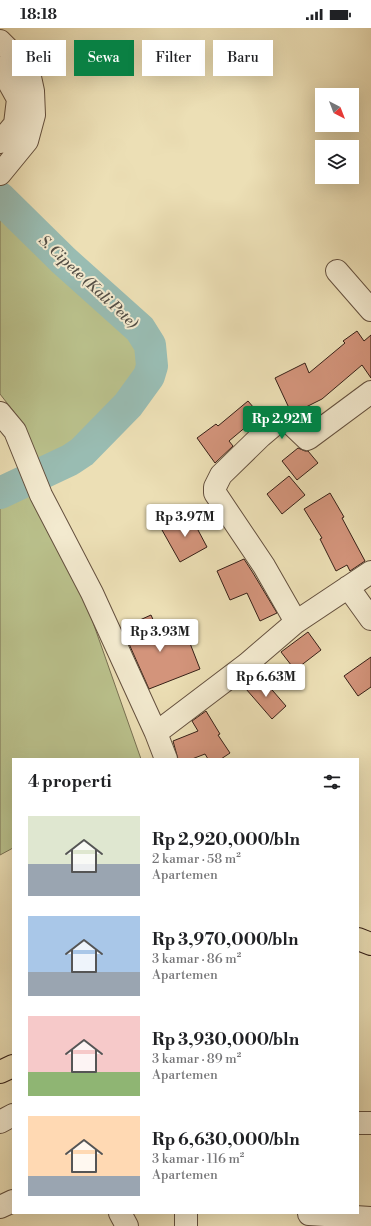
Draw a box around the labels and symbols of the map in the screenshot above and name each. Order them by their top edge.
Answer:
north arrow [315,88,359,132]
water label: S. Cipete (Kali Pete) [34,231,142,333]
pin: Rp 2.92M [241,406,323,440]
pin: Rp 3.97M [144,504,226,538]
pin: Rp 3.93M [119,619,201,653]
pin: Rp 6.63M [225,664,307,698]

